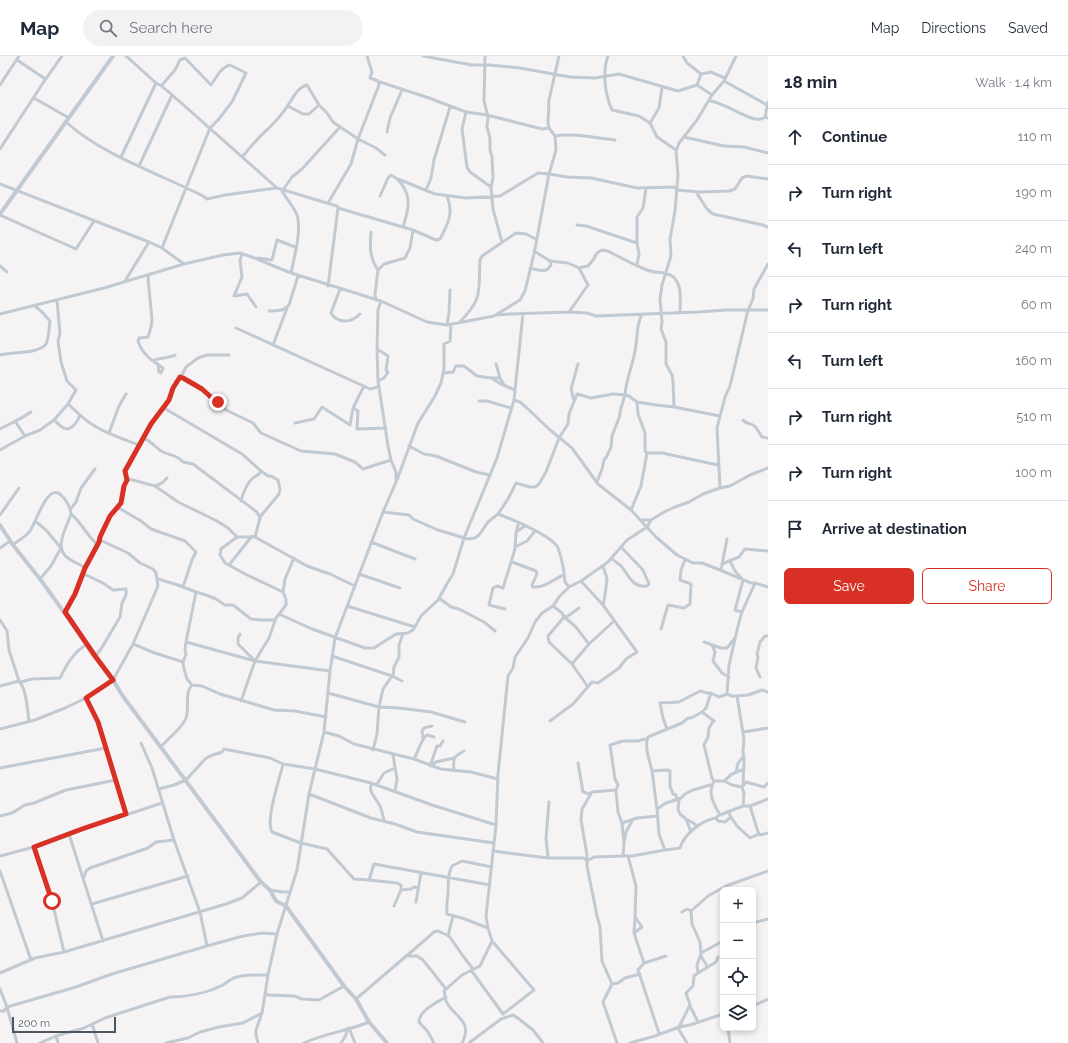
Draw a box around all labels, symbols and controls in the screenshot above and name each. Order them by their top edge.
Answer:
search box [83,10,363,46]
text: Map [20,17,59,39]
icon: search [97,17,119,39]
text: Search here [129,19,213,37]
text: Map [871,20,899,36]
text: Directions [921,20,986,36]
text: Saved [1008,20,1048,36]
text: 18 min [784,72,837,92]
text: Walk · 1.4 km [975,75,1052,90]
icon: ahead [784,126,806,148]
text: Continue [822,128,887,146]
text: 110 m [1018,129,1052,144]
icon: right [784,182,806,204]
text: Turn right [822,184,892,202]
text: 190 m [1016,185,1052,200]
icon: left [784,238,806,260]
text: Turn left [822,240,883,258]
text: 240 m [1015,241,1052,256]
icon: right [784,294,806,316]
text: Turn right [822,296,892,314]
text: 60 m [1021,297,1052,312]
icon: left [784,350,806,372]
text: Turn left [822,352,883,370]
text: 160 m [1015,353,1052,368]
route end [209,393,227,411]
icon: right [784,406,806,428]
text: Turn right [822,408,892,426]
text: 510 m [1016,409,1052,424]
icon: right [784,462,806,484]
text: Turn right [822,464,892,482]
text: 100 m [1015,465,1052,480]
icon: arrive [784,518,806,540]
text: Arrive at destination [822,520,967,538]
button: Save [784,568,914,604]
button: Share [922,568,1052,604]
map controls [720,887,756,1031]
button: + [720,887,756,923]
route start [43,892,61,910]
button: − [720,923,756,959]
button: locate [720,959,756,995]
button: layers [720,995,756,1031]
scale bar [12,1015,116,1034]
text: 200 m [18,1017,50,1030]

